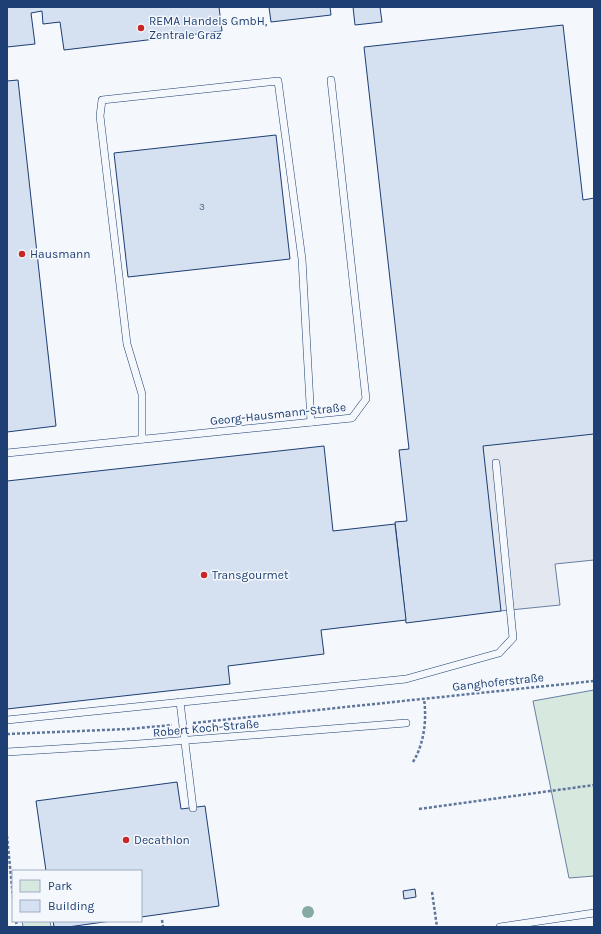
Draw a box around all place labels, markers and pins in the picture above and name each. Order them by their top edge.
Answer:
place label: REMA Handels GmbH, Zentrale Graz [149,14,268,42]
marker: REMA Handels GmbH, Zentrale Graz [136,23,146,33]
place label: Hausmann [30,247,91,261]
marker: Hausmann [17,249,27,259]
place label: Transgourmet [212,568,289,582]
marker: Transgourmet [199,570,209,580]
place label: Decathlon [134,833,190,847]
marker: Decathlon [121,835,131,845]

